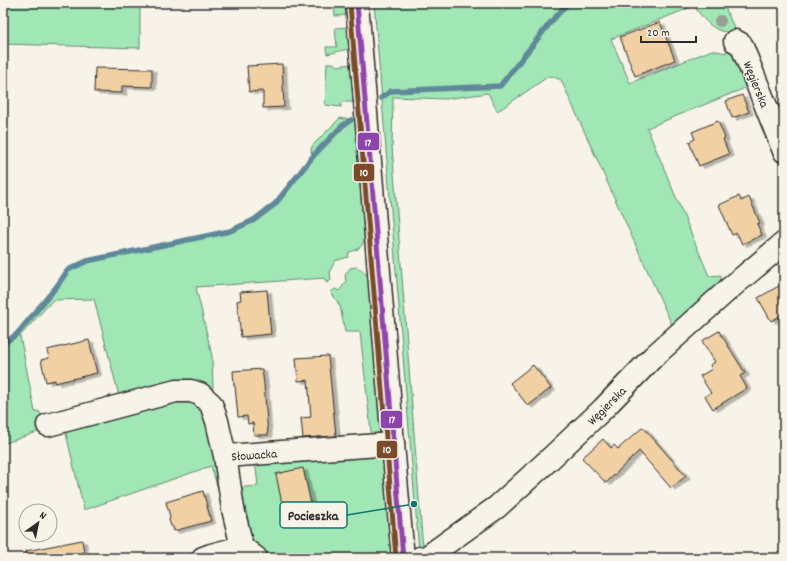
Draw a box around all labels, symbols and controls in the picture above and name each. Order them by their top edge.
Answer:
scale bar [641,18,696,44]
text: 20 m [647,25,670,42]
street label: Węgierska [737,59,773,112]
line badge: 17 [357,132,380,151]
text: 17 [365,136,372,152]
line badge: 10 [353,163,375,182]
text: 10 [360,166,368,182]
street label: Węgierska [584,382,632,431]
line badge: 17 [380,410,403,429]
text: 17 [389,413,396,429]
line badge: 10 [376,440,398,459]
text: 10 [383,443,391,459]
street label: Słowacka [231,445,279,468]
callout: Pocieszka [280,502,347,528]
north arrow [18,503,58,543]
text: Pocieszka [288,507,340,527]
text: N [36,508,49,525]

